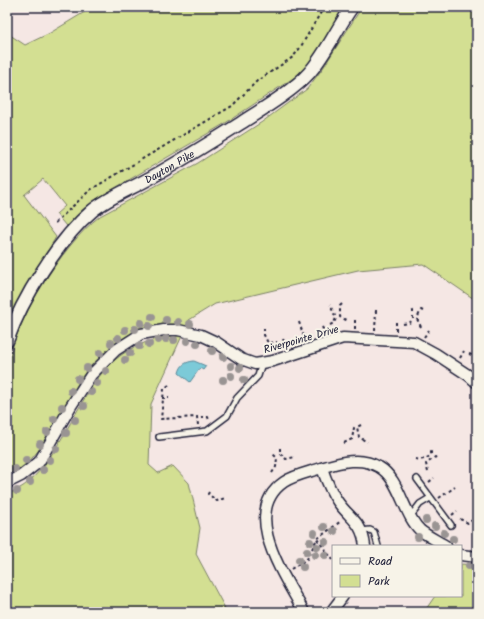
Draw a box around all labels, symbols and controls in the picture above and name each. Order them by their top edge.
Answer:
street label: Dayton Pike [141,146,199,189]
street label: Riverpointe Drive [262,321,341,359]
legend [332,545,462,597]
text: Road [368,552,393,571]
text: Park [368,572,390,591]

